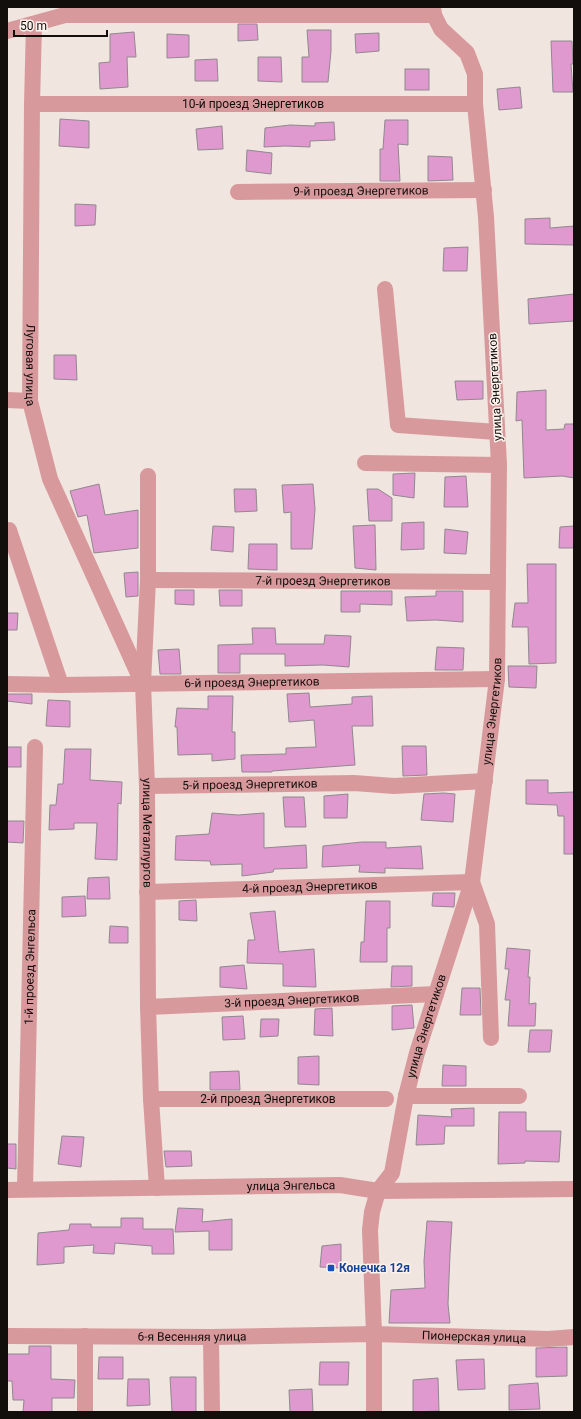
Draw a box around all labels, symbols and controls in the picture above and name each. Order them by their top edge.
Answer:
scale bar [14,12,107,38]
text: 50 m [20,19,47,33]
street label: 10-й проезд Энергетиков [182,97,324,111]
street label: 9-й проезд Энергетиков [293,183,429,199]
street label: Луговая улица [23,324,38,408]
street label: улица Энергетиков [485,333,505,441]
street label: 7-й проезд Энергетиков [255,574,391,588]
street label: улица Энергетиков [479,657,504,766]
street label: 6-й проезд Энергетиков [184,674,320,690]
street label: 5-й проезд Энергетиков [182,777,318,792]
street label: улица Металлургов [140,778,154,888]
street label: 4-й проезд Энергетиков [242,878,378,896]
street label: 1-й проезд Энгельса [22,909,38,1025]
street label: улица Энергетиков [404,972,449,1079]
street label: 3-й проезд Энергетиков [224,990,360,1011]
street label: 2-й проезд Энергетиков [200,1092,336,1106]
street label: улица Энгельса [247,1178,335,1193]
place label: Конечка 12я [339,1261,410,1275]
marker: Конечка 12я [326,1263,336,1273]
street label: Пионерская улица [422,1328,526,1345]
street label: 6-я Весенняя улица [137,1329,247,1344]

